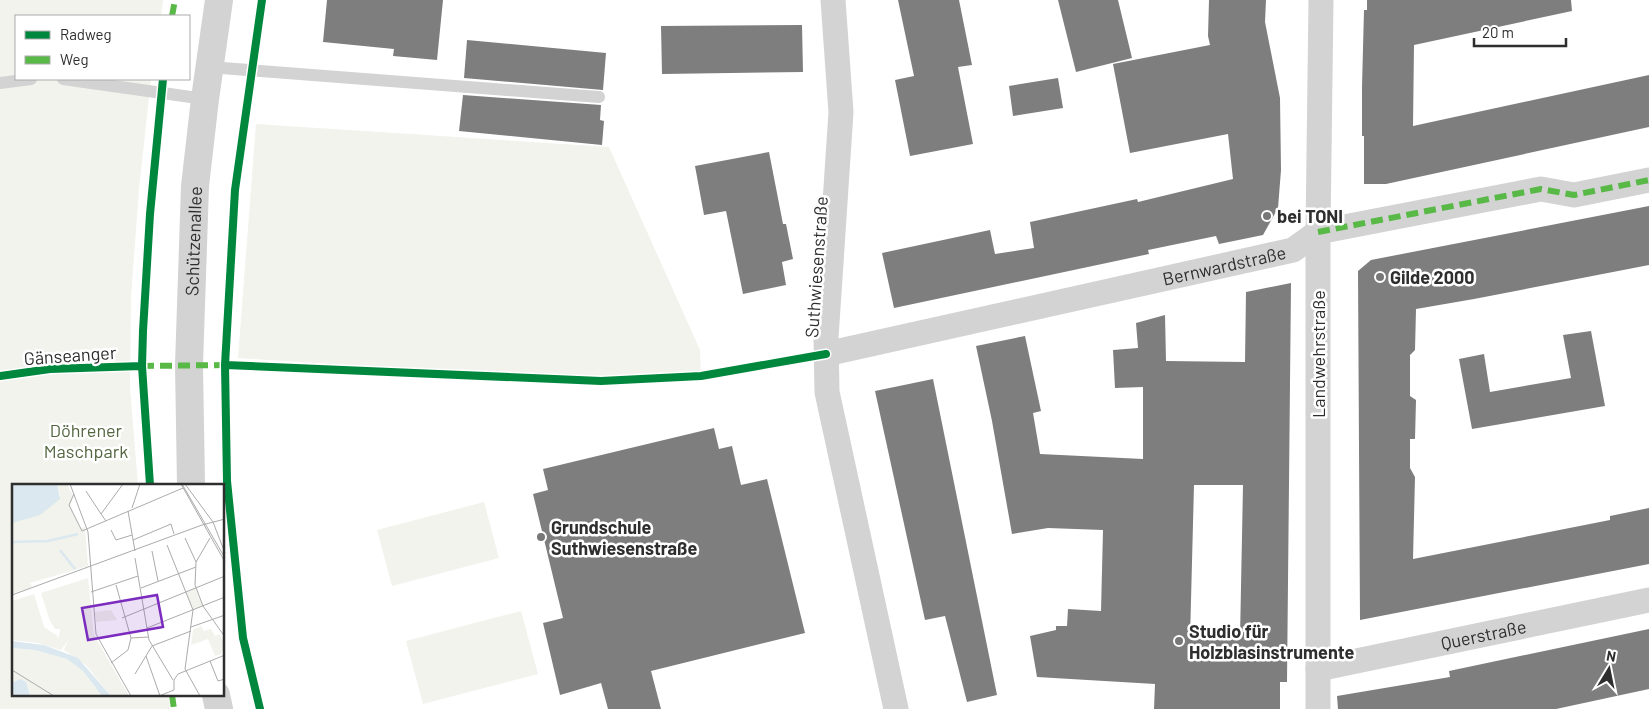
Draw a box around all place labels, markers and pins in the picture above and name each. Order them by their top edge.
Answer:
place label: bei TONI [1277,205,1343,227]
marker: bei TONI [1261,210,1273,222]
place label: Gilde 2000 [1390,266,1474,288]
marker: Gilde 2000 [1374,271,1386,283]
place label: Grundschule Suthwiesenstraße [551,516,697,559]
marker: Grundschule Suthwiesenstraße [535,531,547,543]
place label: Studio für Holzblasinstrumente [1189,620,1354,663]
marker: Studio für Holzblasinstrumente [1173,635,1185,647]

